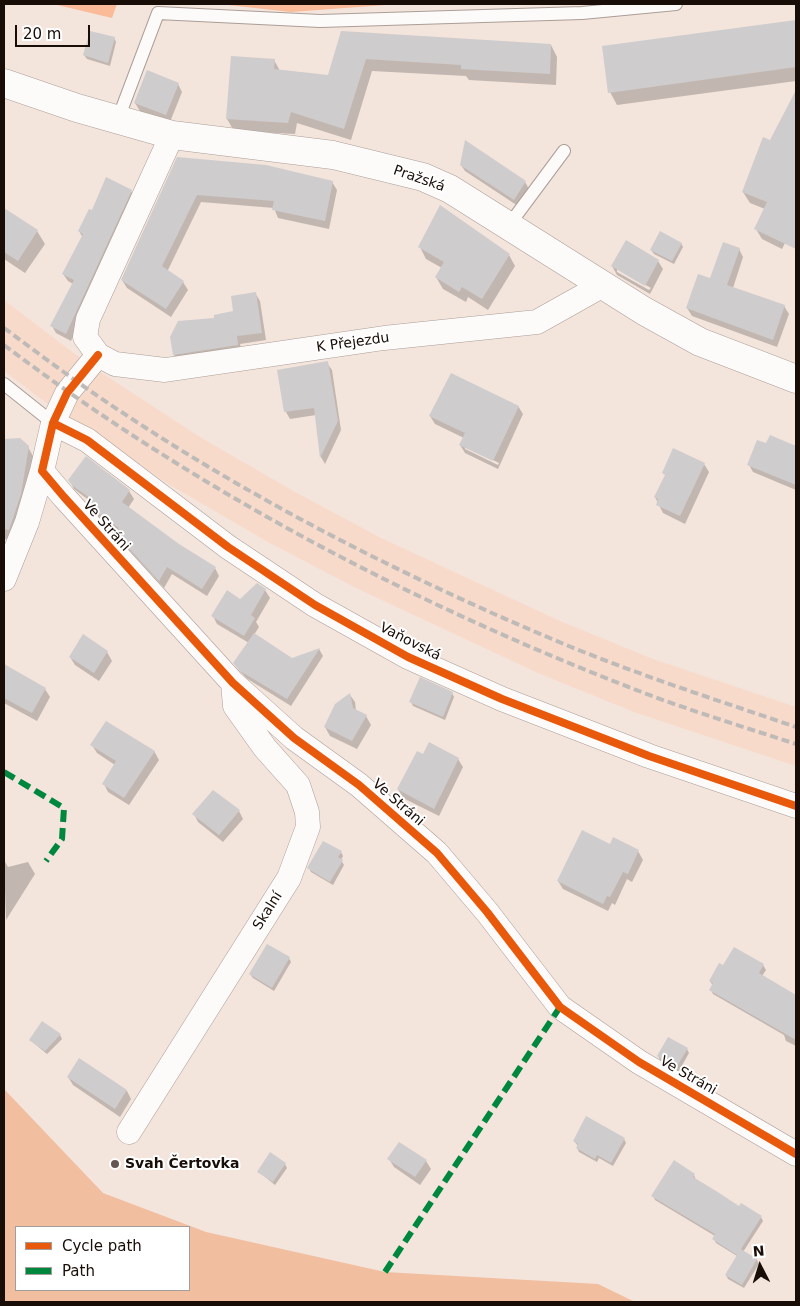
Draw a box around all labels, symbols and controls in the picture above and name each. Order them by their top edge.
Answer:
scale bar [18,15,92,47]
text: 20 m [23,25,61,43]
street label: Pražská [391,162,447,196]
street label: K Přejezdu [315,330,391,356]
street label: Ve Stráni [79,497,133,555]
street label: Vaňovská [377,619,443,665]
street label: Ve Stráni [369,776,427,830]
street label: Skalní [250,889,286,933]
street label: Ve Stráni [657,1053,719,1099]
place label: Svah Čertovka [125,1156,239,1172]
marker: Svah Čertovka [109,1158,121,1170]
legend [15,1226,190,1291]
text: Cycle path [62,1237,142,1255]
north arrow [735,1241,785,1291]
text: N [752,1243,765,1260]
text: Path [62,1262,95,1280]

